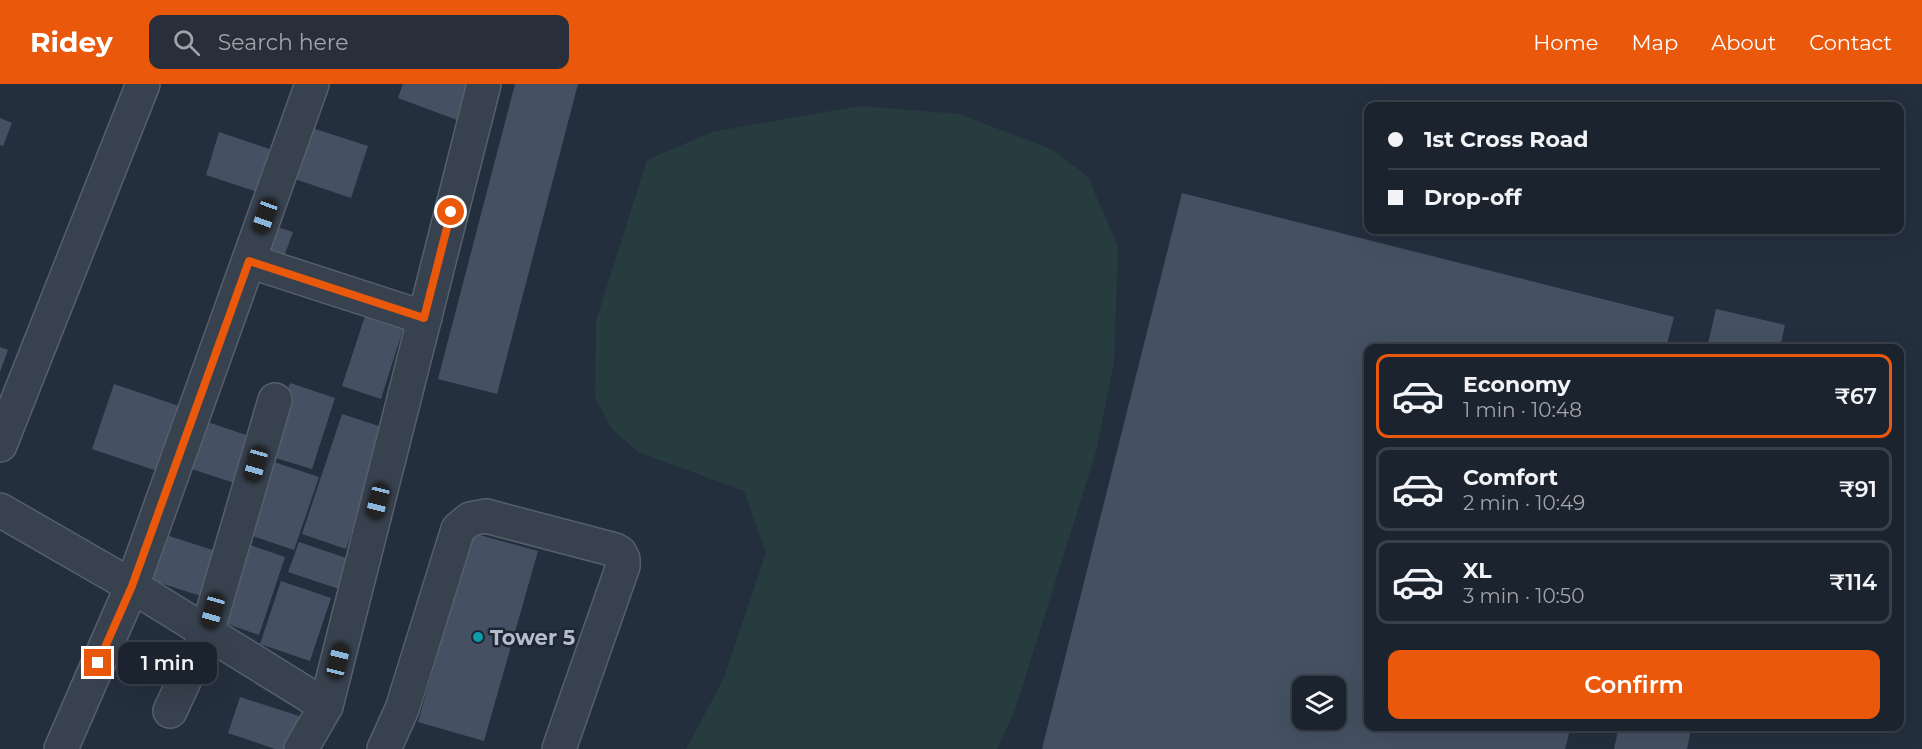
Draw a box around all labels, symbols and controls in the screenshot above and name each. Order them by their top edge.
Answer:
search box [149,15,569,69]
text: Ridey [30,25,113,59]
icon: search [170,26,203,59]
text: Search here [218,29,349,56]
text: Home [1533,30,1598,55]
text: Map [1631,30,1678,55]
text: About [1711,30,1776,55]
text: Contact [1809,30,1892,55]
text: 1st Cross Road [1424,126,1589,153]
text: Drop-off [1424,184,1522,211]
car [250,196,280,236]
route start [437,198,464,225]
icon: car [1391,369,1445,423]
text: Economy [1463,371,1571,398]
text: ₹67 [1835,383,1877,410]
text: 1 min · 10:48 [1463,398,1582,422]
car [242,444,270,484]
icon: car [1391,462,1445,516]
text: Comfort [1463,464,1558,491]
text: ₹91 [1839,476,1877,503]
car [365,481,391,521]
text: 2 min · 10:49 [1463,491,1585,515]
icon: car [1391,555,1445,609]
text: XL [1463,557,1492,584]
text: ₹114 [1829,569,1877,596]
text: 3 min · 10:50 [1463,584,1584,608]
car [199,591,227,631]
place label: Tower 5 [490,625,575,650]
marker: Tower 5 [471,630,485,644]
car [325,641,351,681]
callout: 1 min [119,642,218,684]
route end [84,649,111,676]
button: Confirm [1388,650,1880,719]
text: 1 min [141,651,194,675]
map controls [1292,676,1346,730]
button: layers [1292,676,1346,730]

